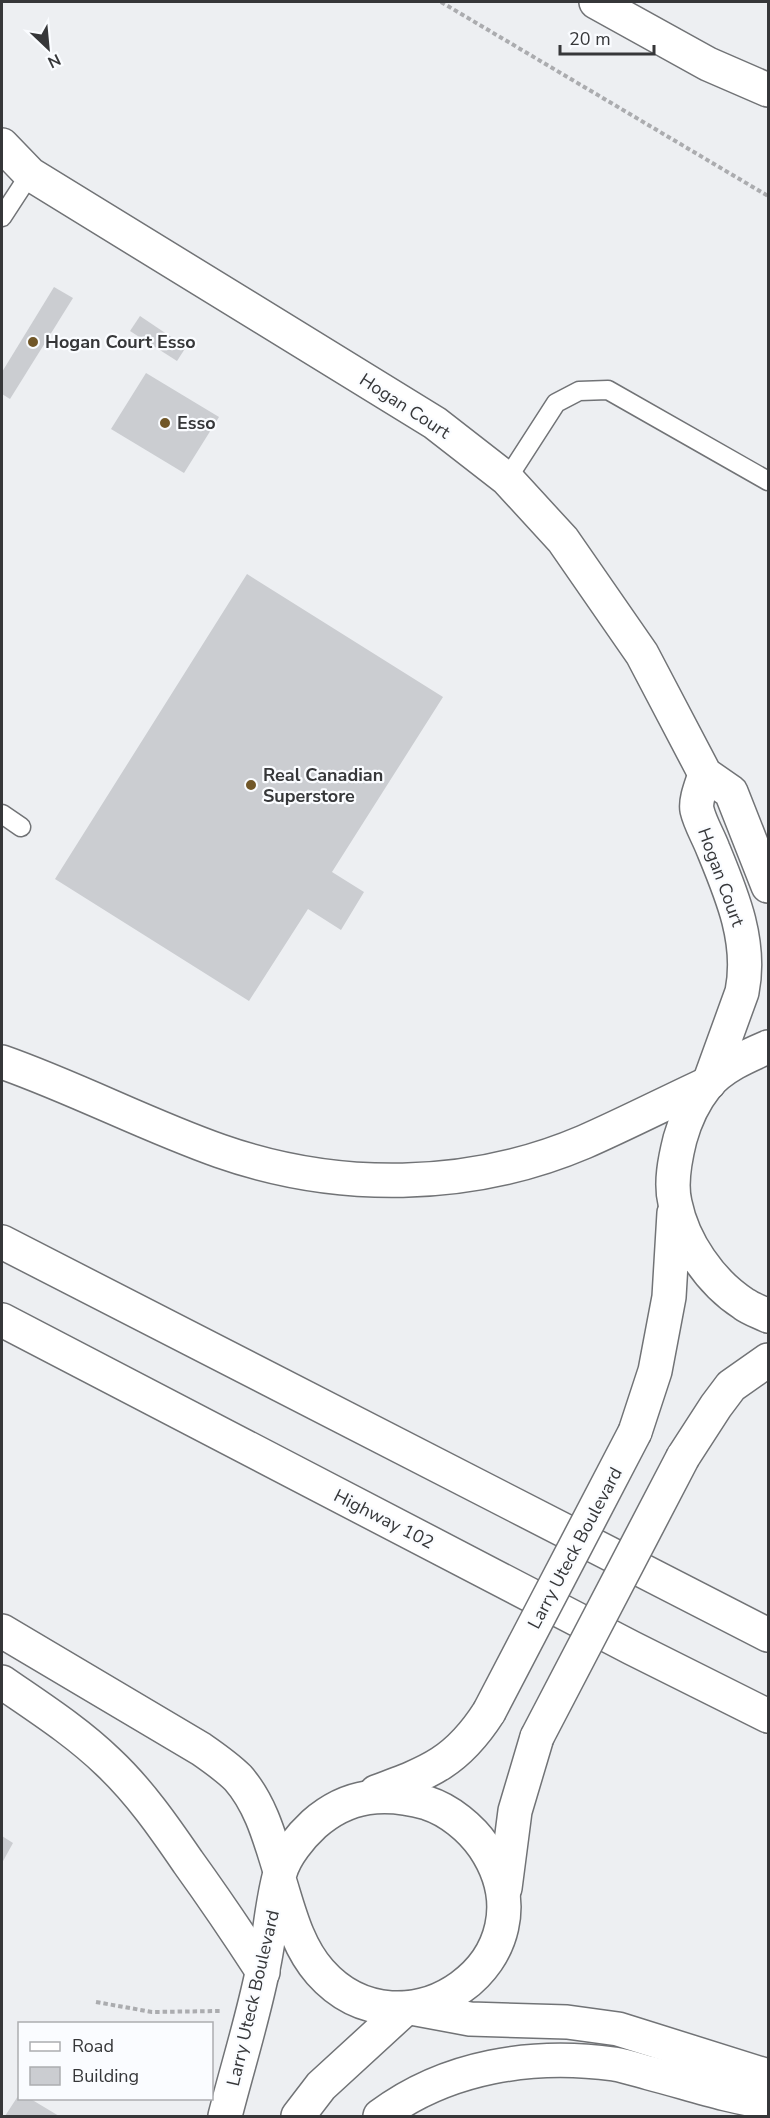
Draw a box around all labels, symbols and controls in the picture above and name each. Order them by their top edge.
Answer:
north arrow [18,18,78,78]
scale bar [560,18,654,56]
text: 20 m [569,27,611,51]
text: N [44,48,64,73]
place label: Hogan Court Esso [45,330,196,354]
marker: Hogan Court Esso [26,335,40,349]
street label: Hogan Court [355,368,456,445]
place label: Esso [177,411,216,435]
marker: Esso [158,416,172,430]
place label: Real Canadian Superstore [263,763,383,808]
marker: Real Canadian Superstore [244,778,258,792]
street label: Hogan Court [692,824,750,930]
street label: Larry Uteck Boulevard [522,1463,628,1633]
street label: Highway 102 [330,1484,438,1554]
street label: Larry Uteck Boulevard [221,1908,285,2088]
legend [18,2022,213,2100]
text: Road [72,2034,114,2058]
text: Building [72,2064,139,2088]

